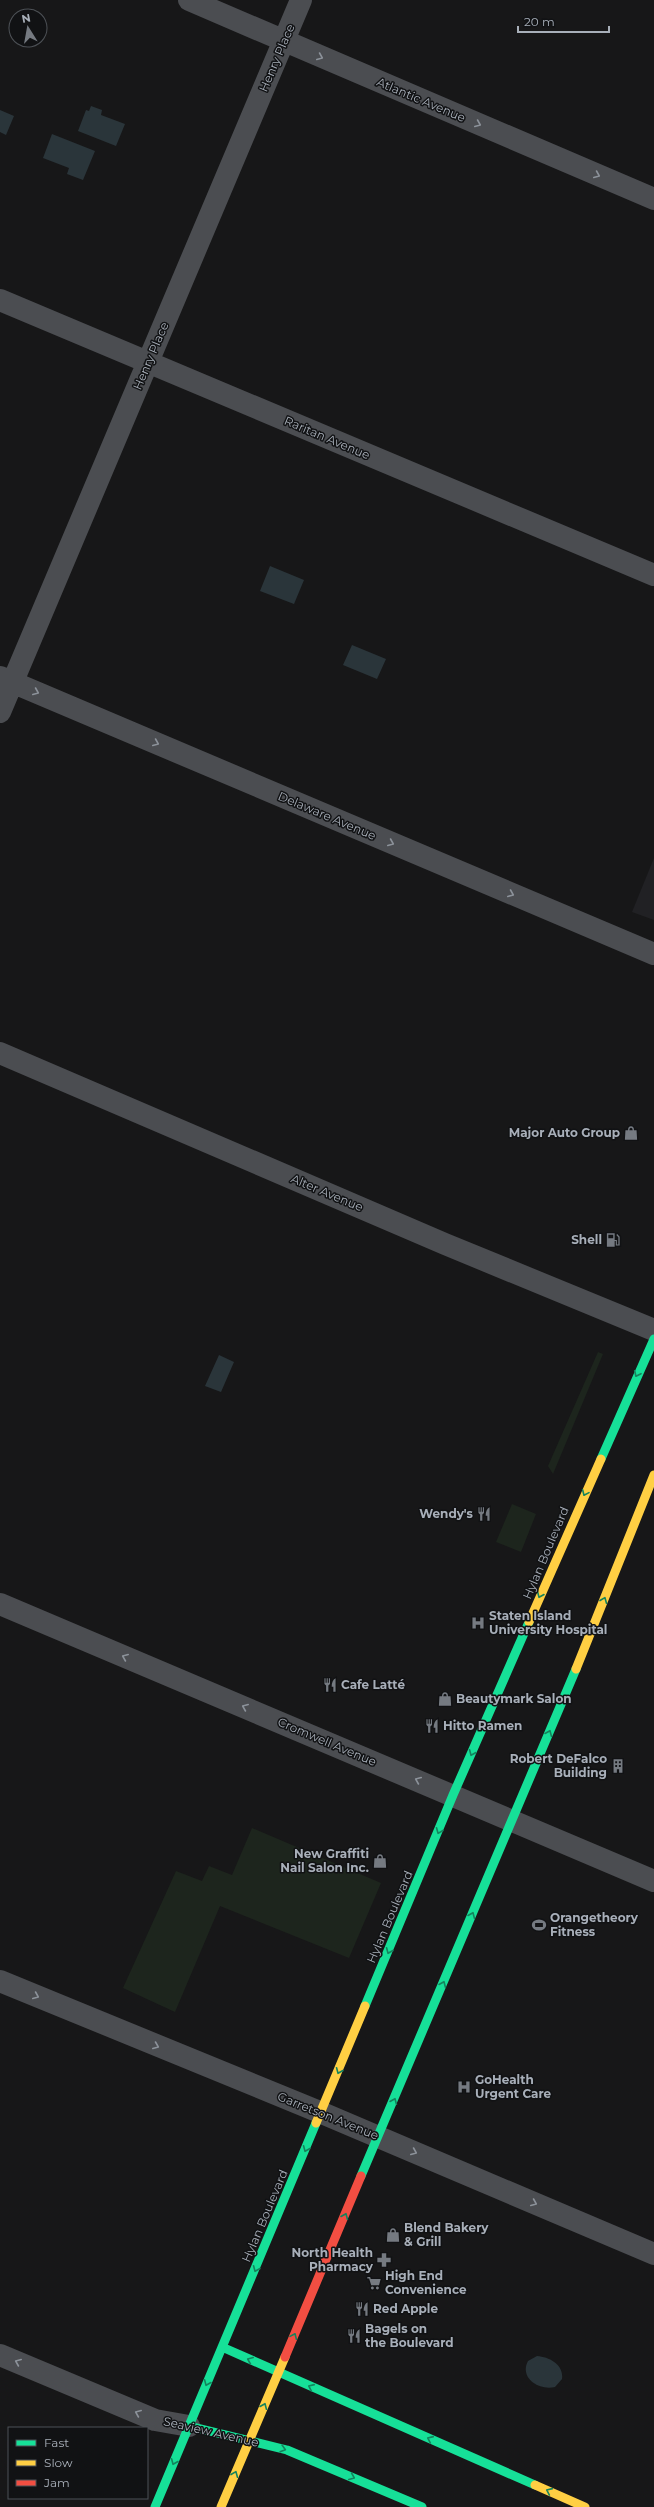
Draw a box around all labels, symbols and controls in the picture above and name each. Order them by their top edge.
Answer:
north arrow [8,8,48,48]
scale bar [518,8,609,34]
text: N [20,10,32,26]
text: 20 m [524,14,555,29]
street label: Henry Place [256,22,298,94]
one-way arrow [316,52,323,60]
street label: Atlantic Avenue [374,74,468,125]
one-way arrow [473,119,481,127]
one-way arrow [593,170,601,178]
street label: Henry Place [130,320,172,392]
street label: Raritan Avenue [282,413,372,462]
one-way arrow [31,687,39,695]
one-way arrow [151,738,159,746]
street label: Delaware Avenue [276,788,378,843]
one-way arrow [387,838,395,846]
one-way arrow [507,889,514,897]
place label: Major Auto Group [509,1125,620,1140]
shop icon: Major Auto Group [623,1125,639,1141]
street label: Alter Avenue [289,1171,366,1214]
place label: Shell [571,1232,602,1247]
fuel station icon: Shell [605,1232,621,1248]
one-way arrow [634,1370,642,1377]
one-way arrow [581,1489,589,1496]
street label: Hylan Boulevard [519,1504,572,1601]
place label: Wendy's [419,1506,474,1521]
restaurant icon: Wendy's [476,1506,492,1522]
one-way arrow [537,1591,545,1598]
one-way arrow [600,1596,608,1603]
place label: Staten Island University Hospital [489,1608,607,1637]
hospital icon: Staten Island University Hospital [470,1615,486,1631]
one-way arrow [121,1653,128,1661]
restaurant icon: Cafe Latté [322,1677,338,1693]
place label: Cafe Latté [341,1677,405,1692]
shop icon: Beautymark Salon [437,1691,453,1707]
place label: Beautymark Salon [456,1691,572,1706]
one-way arrow [241,1704,249,1712]
street label: Cromwell Avenue [276,1714,379,1769]
restaurant icon: Hitto Ramen [424,1718,440,1734]
place label: Hitto Ramen [443,1718,522,1733]
one-way arrow [544,1729,552,1737]
one-way arrow [469,1749,477,1756]
place label: Robert DeFalco Building [510,1751,607,1780]
building icon: Robert DeFalco Building [610,1758,626,1774]
one-way arrow [414,1777,422,1785]
one-way arrow [435,1828,443,1835]
place label: New Graffiti Nail Salon Inc. [280,1846,369,1875]
shop icon: New Graffiti Nail Salon Inc. [372,1853,388,1869]
street label: Hylan Boulevard [363,1868,416,1965]
place label: Orangetheory Fitness [550,1910,639,1939]
one-way arrow [467,1911,475,1919]
sports icon: Orangetheory Fitness [531,1917,547,1933]
one-way arrow [385,1948,393,1955]
one-way arrow [438,1981,446,1989]
one-way arrow [32,1992,39,2000]
one-way arrow [153,2041,160,2049]
one-way arrow [335,2068,343,2075]
place label: GoHealth Urgent Care [475,2072,552,2101]
hospital icon: GoHealth Urgent Care [456,2079,472,2095]
street label: Garretson Avenue [275,2088,381,2143]
one-way arrow [389,2097,397,2104]
one-way arrow [303,2145,311,2152]
one-way arrow [410,2147,418,2155]
street label: Hylan Boulevard [238,2167,291,2264]
one-way arrow [531,2198,538,2206]
one-way arrow [340,2213,348,2221]
place label: Blend Bakery & Grill [404,2220,489,2249]
shop icon: Blend Bakery & Grill [385,2227,401,2243]
place label: North Health Pharmacy [292,2245,374,2274]
pharmacy icon: North Health Pharmacy [376,2252,392,2268]
one-way arrow [253,2264,261,2272]
place label: High End Convenience [385,2268,467,2297]
supermarket icon: High End Convenience [366,2275,382,2291]
restaurant icon: Red Apple [354,2301,370,2317]
place label: Red Apple [373,2301,438,2316]
place label: Bagels on the Boulevard [365,2321,454,2350]
restaurant icon: Bagels on the Boulevard [346,2328,362,2344]
one-way arrow [290,2333,298,2340]
one-way arrow [247,2356,254,2364]
one-way arrow [15,2359,22,2367]
one-way arrow [204,2379,212,2387]
one-way arrow [308,2383,315,2391]
one-way arrow [259,2403,267,2410]
one-way arrow [134,2409,141,2417]
street label: Seaview Avenue [162,2413,260,2450]
legend [8,2427,148,2499]
text: Fast [44,2435,69,2450]
one-way arrow [427,2436,434,2444]
one-way arrow [280,2444,287,2453]
text: Slow [44,2455,73,2470]
one-way arrow [170,2459,178,2466]
one-way arrow [231,2470,239,2477]
one-way arrow [349,2473,356,2481]
text: Jam [43,2475,70,2490]
one-way arrow [546,2488,553,2496]

